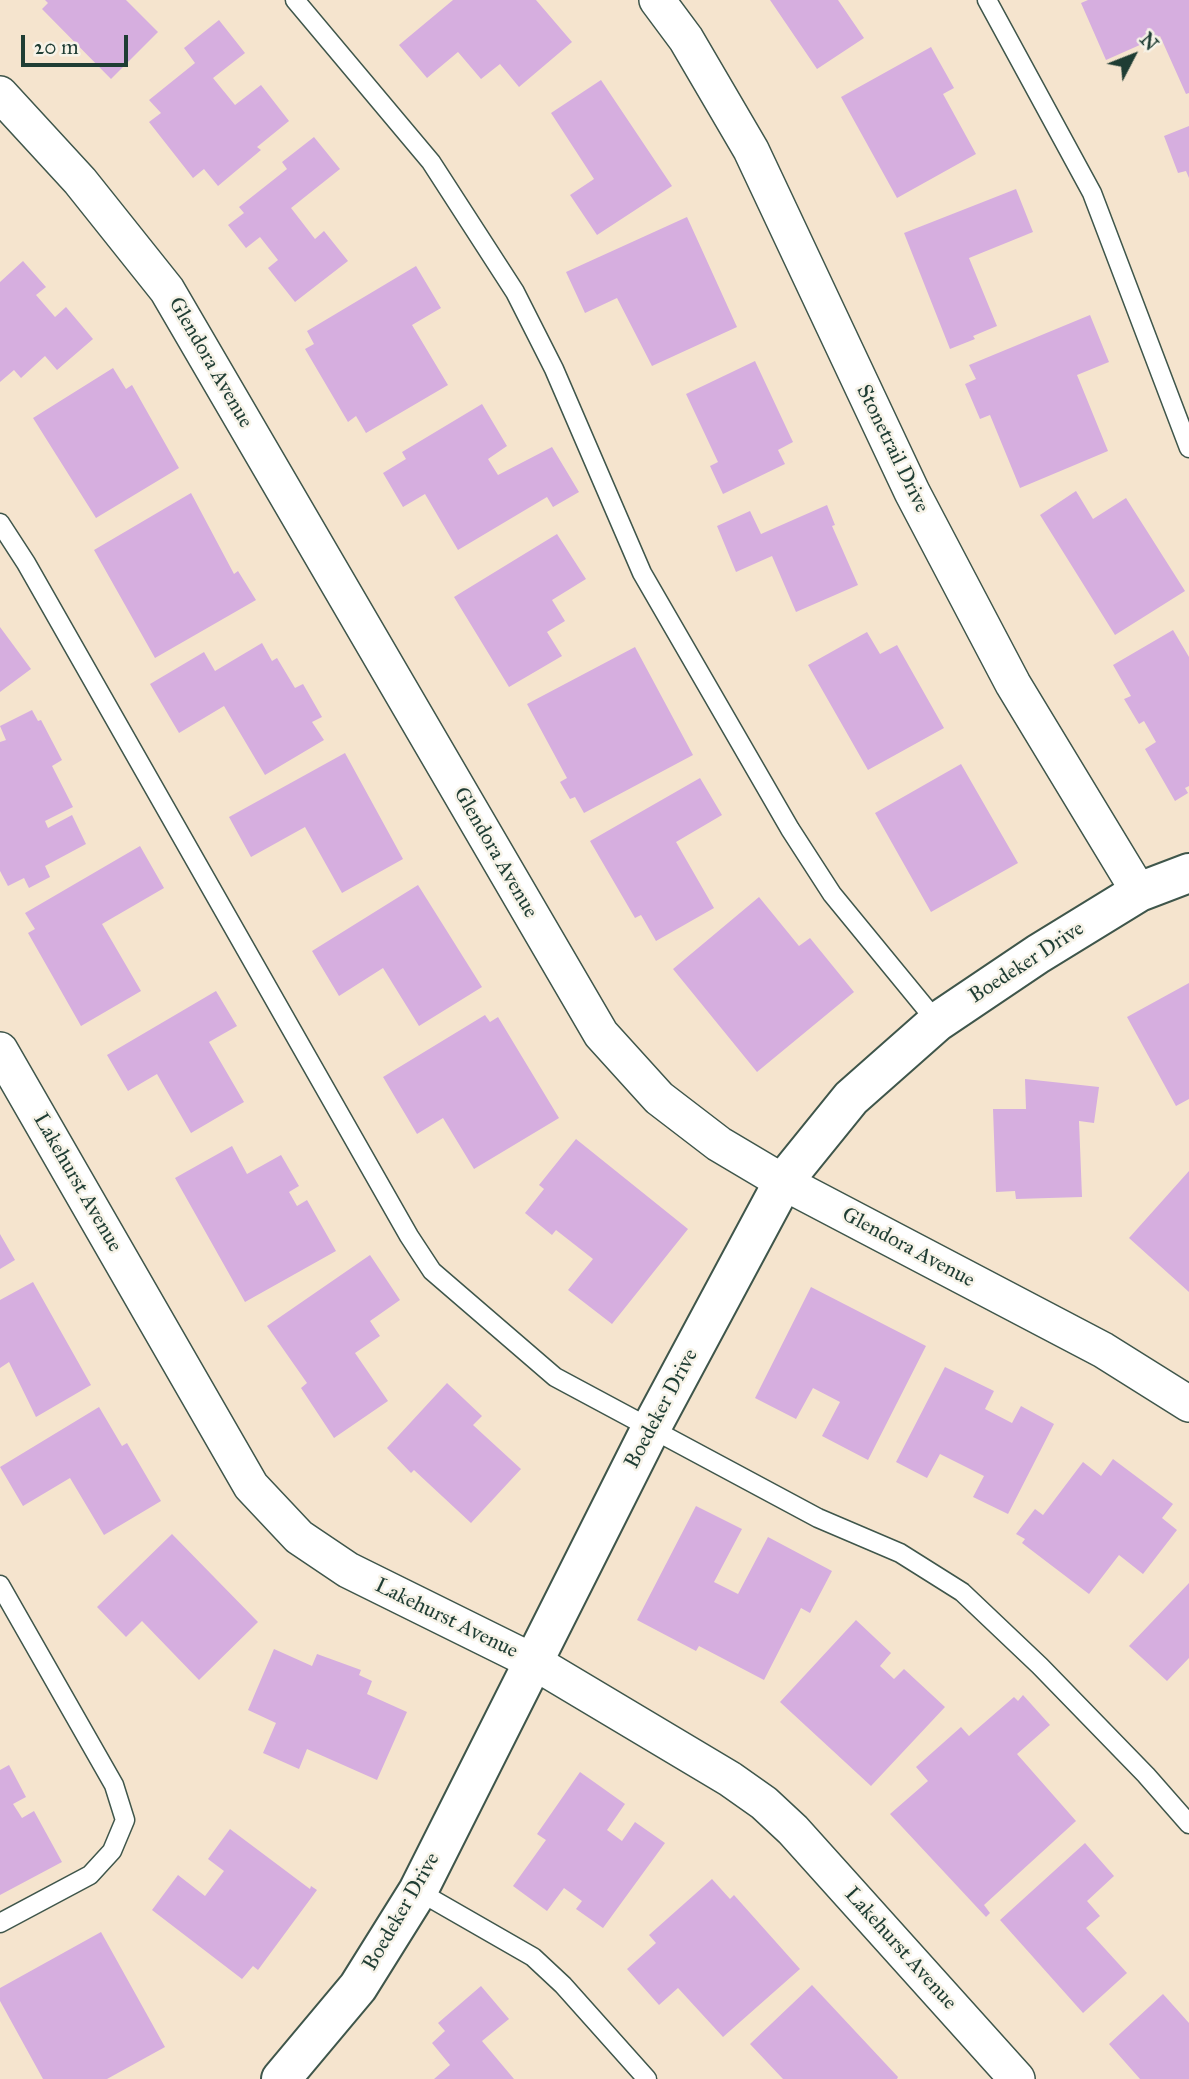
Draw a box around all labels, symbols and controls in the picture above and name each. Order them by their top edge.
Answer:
scale bar [24,21,131,65]
north arrow [1098,21,1168,91]
text: N [1135,28,1163,55]
text: 20 m [34,34,79,60]
street label: Glendora Avenue [162,293,258,433]
street label: Stonetrail Drive [850,381,934,517]
street label: Glendora Avenue [447,783,543,923]
street label: Boedeker Drive [965,917,1089,1009]
street label: Lakehurst Avenue [27,1109,127,1257]
street label: Glendora Avenue [837,1202,979,1294]
street label: Boedeker Drive [620,1345,704,1473]
street label: Lakehurst Avenue [370,1573,522,1665]
street label: Boedeker Drive [358,1849,446,1975]
street label: Lakehurst Avenue [838,1883,962,2015]

